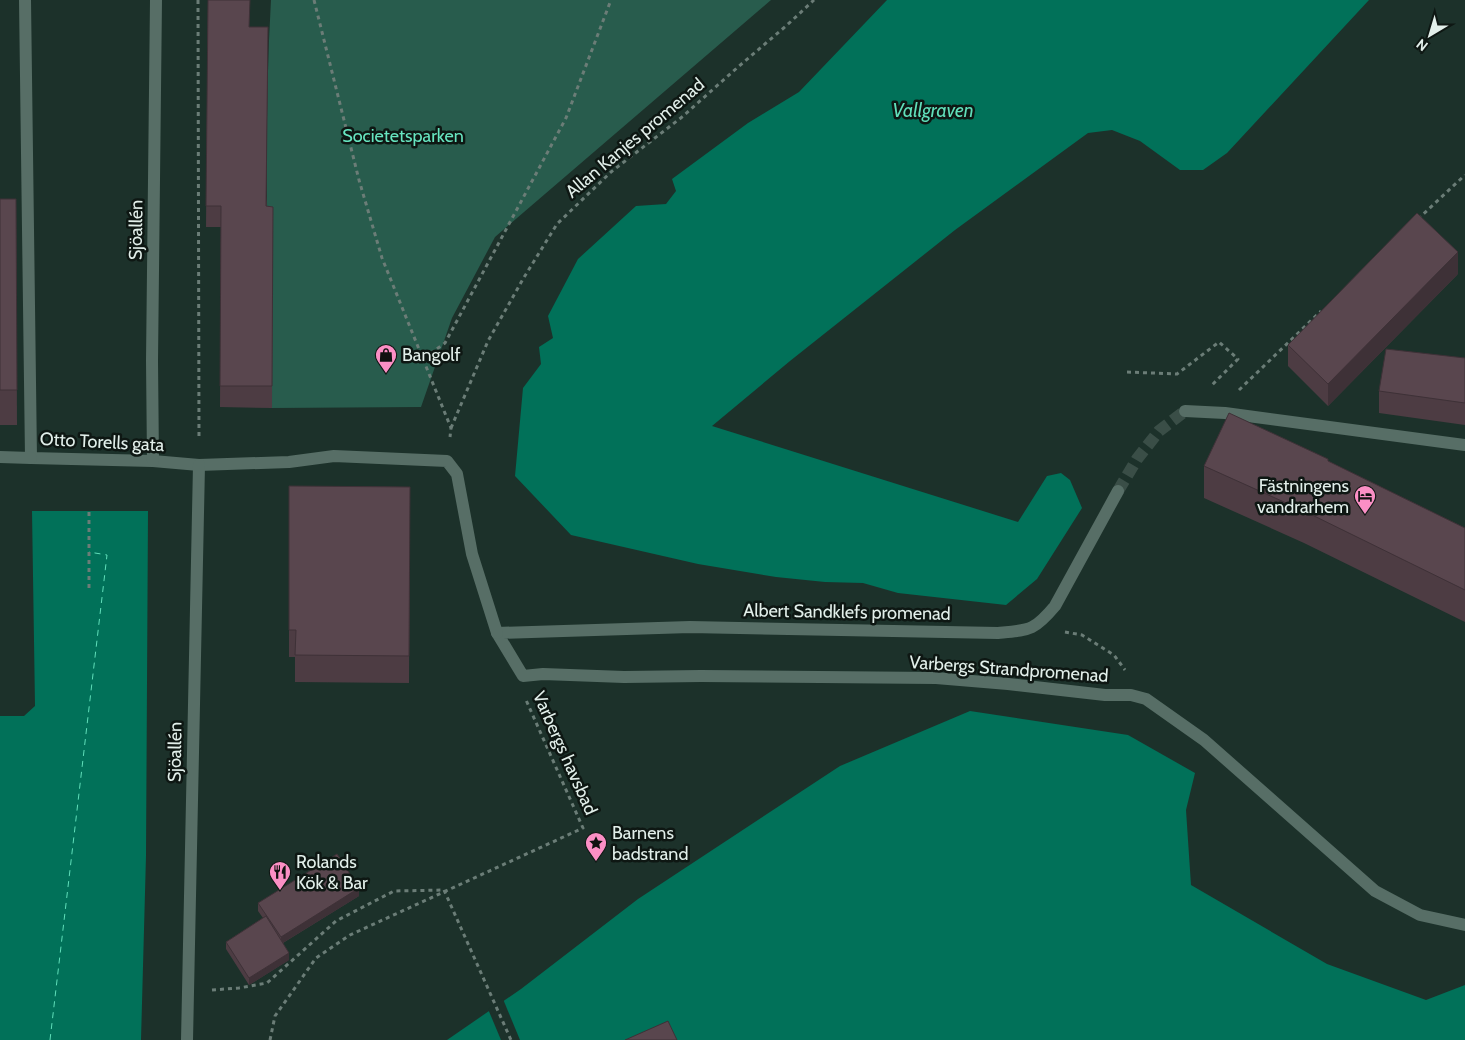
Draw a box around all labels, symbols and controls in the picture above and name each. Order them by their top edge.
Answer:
north arrow [1405,10,1455,60]
text: N [1413,35,1431,55]
street label: Allan Kanjes promenad [561,73,709,203]
water label: Vallgraven [893,99,973,122]
park label: Societetsparken [342,125,464,147]
street label: Sjöallén [124,200,148,260]
shop icon: Bangolf [374,343,398,374]
place label: Bangolf [402,344,461,366]
street label: Otto Torells gata [39,428,165,456]
place label: Fästningens vandrarhem [1257,475,1349,518]
hotel icon: Fästningens vandrarhem [1353,484,1377,515]
street label: Albert Sandklefs promenad [743,599,951,625]
street label: Varbergs Strandpromenad [909,651,1109,687]
street label: Varbergs havsbad [528,688,602,818]
street label: Sjöallén [163,722,187,782]
place label: Barnens badstrand [612,822,688,865]
place icon: Barnens badstrand [584,831,608,862]
place label: Rolands Kök & Bar [296,851,368,894]
restaurant icon: Rolands Kök & Bar [268,860,292,891]

